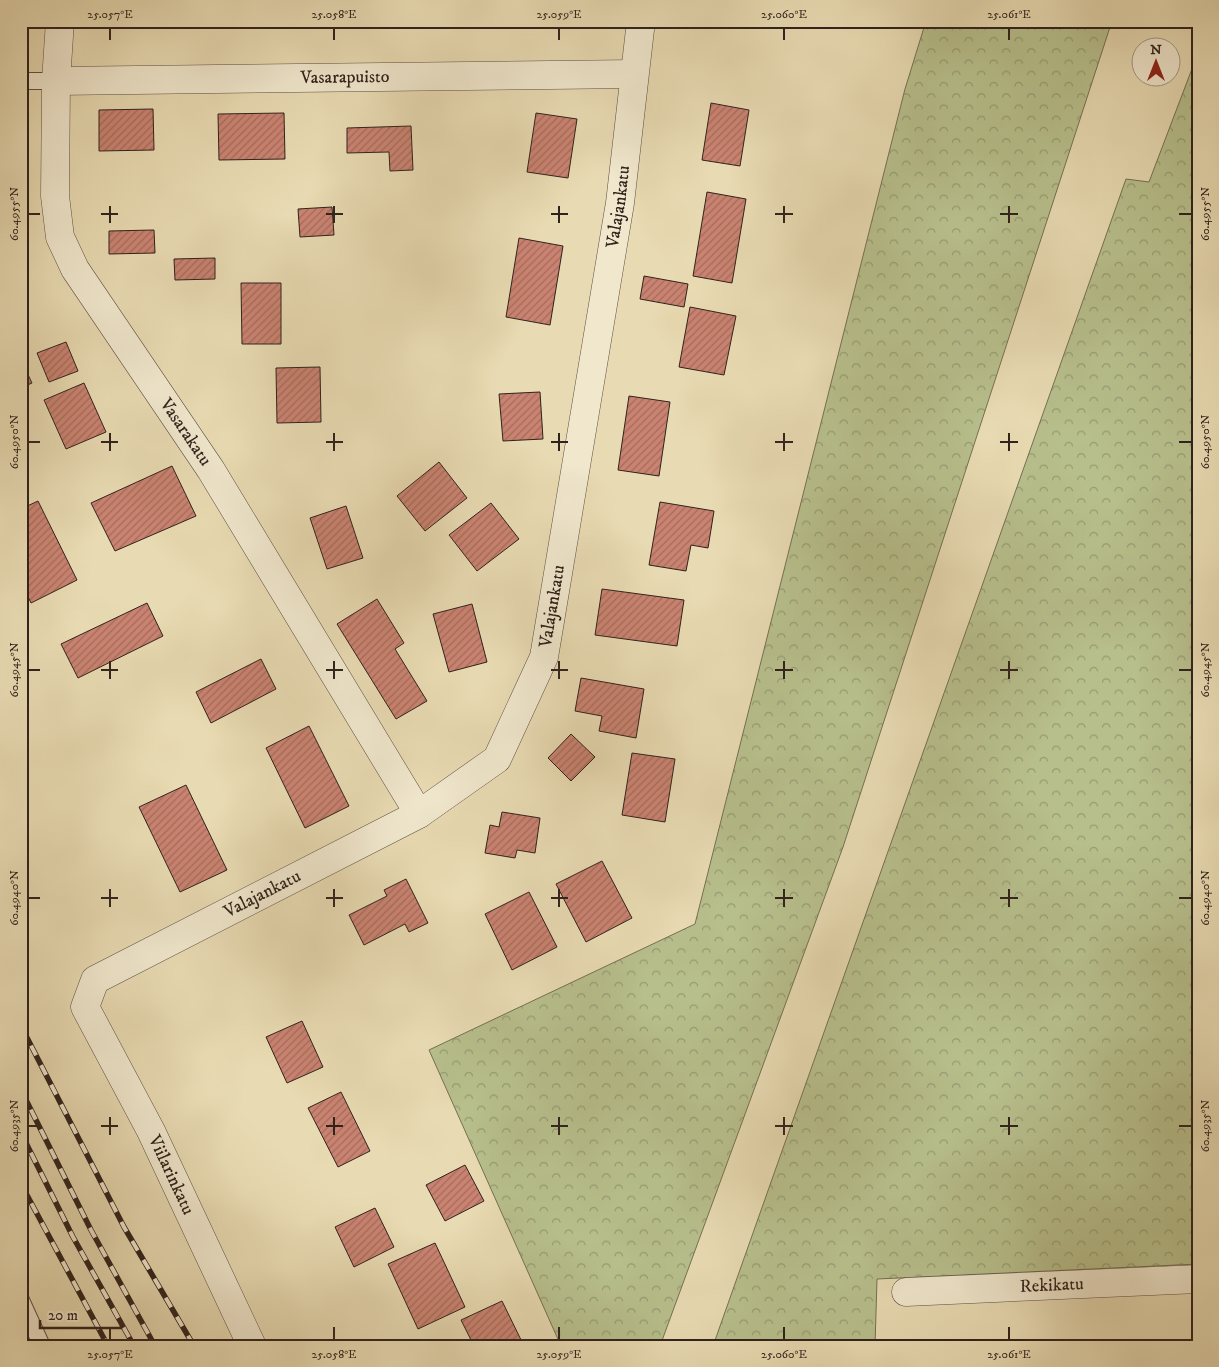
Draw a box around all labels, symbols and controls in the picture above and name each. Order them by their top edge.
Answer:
text: 25.057°E [87,7,133,22]
text: 25.058°E [312,7,357,22]
text: 25.059°E [536,7,582,22]
text: 25.060°E [761,7,807,22]
text: 25.061°E [987,7,1031,22]
north arrow [1132,38,1182,88]
text: N [1150,41,1162,59]
street label: Vasarapuisto [299,66,390,89]
street label: Valajankatu [601,164,635,251]
text: 60.4955°N [7,187,22,241]
text: 60.4955°N [1198,187,1213,241]
street label: Vasarakatu [154,393,216,471]
text: 60.4950°N [7,415,22,469]
text: 60.4950°N [1198,415,1213,469]
street label: Valajankatu [535,563,570,650]
text: 60.4945°N [7,642,22,698]
text: 60.4945°N [1198,642,1213,698]
street label: Valajankatu [219,865,305,923]
text: 60.4940°N [7,870,22,926]
text: 60.4940°N [1198,870,1213,926]
text: 60.4935°N [7,1100,22,1152]
text: 60.4935°N [1198,1100,1213,1152]
street label: Viilarinkatu [143,1131,199,1219]
street label: Rekikatu [1019,1273,1085,1298]
scale bar [40,1297,121,1329]
text: 20 m [48,1306,78,1325]
text: 25.057°E [87,1347,133,1362]
text: 25.058°E [312,1347,357,1362]
text: 25.059°E [536,1347,582,1362]
text: 25.060°E [761,1347,807,1362]
text: 25.061°E [987,1347,1031,1362]

